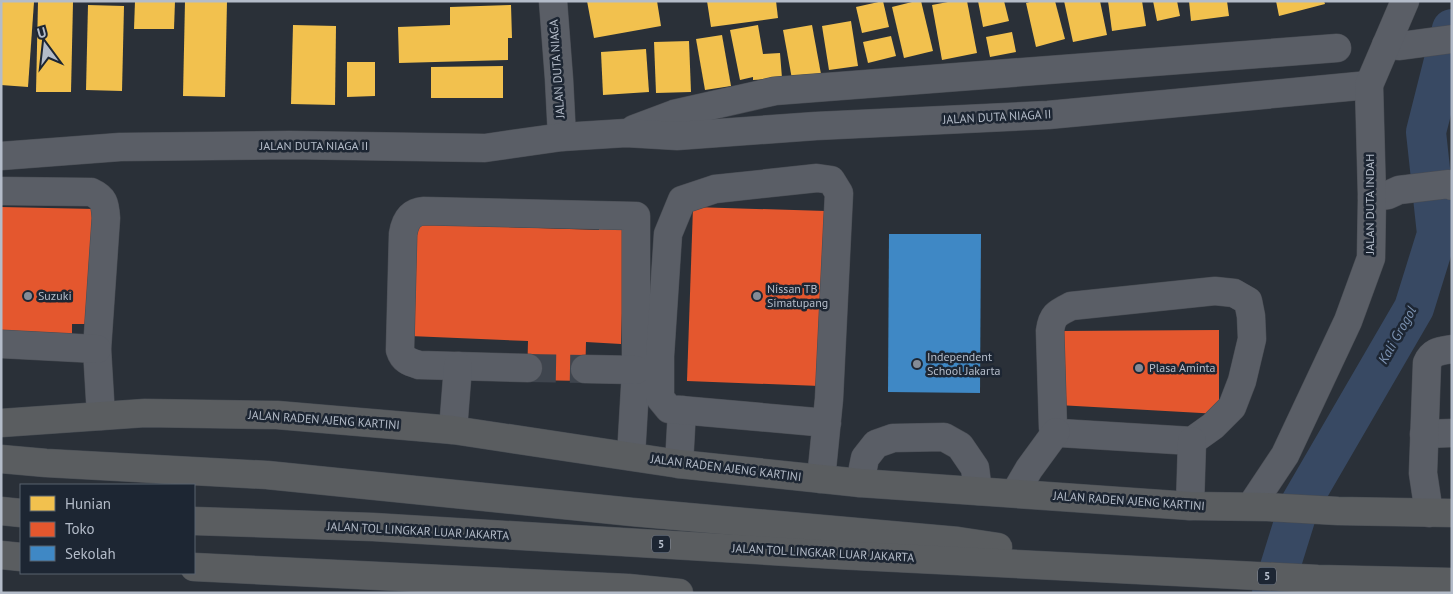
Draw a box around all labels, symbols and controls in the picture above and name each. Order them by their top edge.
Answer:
street label: JALAN DUTA NIAGA [546,19,568,120]
north arrow [20,20,70,70]
text: U [35,23,48,42]
street label: JALAN DUTA NIAGA II [941,106,1052,127]
street label: JALAN DUTA NIAGA II [259,138,368,153]
street label: JALAN DUTA INDAH [1362,154,1377,255]
place label: Nissan TB Simatupang [767,281,828,310]
place label: Suzuki [38,288,72,303]
marker: Suzuki [22,290,34,302]
marker: Nissan TB Simatupang [751,290,763,302]
water label: Kali Grogol [1374,303,1420,367]
place label: Independent School Jakarta [927,349,1001,378]
marker: Independent School Jakarta [911,358,923,370]
place label: Plasa Aminta [1149,360,1216,375]
marker: Plasa Aminta [1133,362,1145,374]
street label: JALAN RADEN AJENG KARTINI [247,407,400,432]
street label: JALAN RADEN AJENG KARTINI [649,451,802,484]
legend [20,484,195,574]
street label: JALAN RADEN AJENG KARTINI [1052,488,1205,513]
text: Hunian [65,494,111,513]
street label: JALAN TOL LINGKAR LUAR JAKARTA [325,518,510,543]
text: Toko [65,519,95,538]
road number: 5 [652,536,670,552]
street label: JALAN TOL LINGKAR LUAR JAKARTA [730,540,915,565]
text: Sekolah [65,544,116,563]
road number: 5 [1258,568,1276,584]

